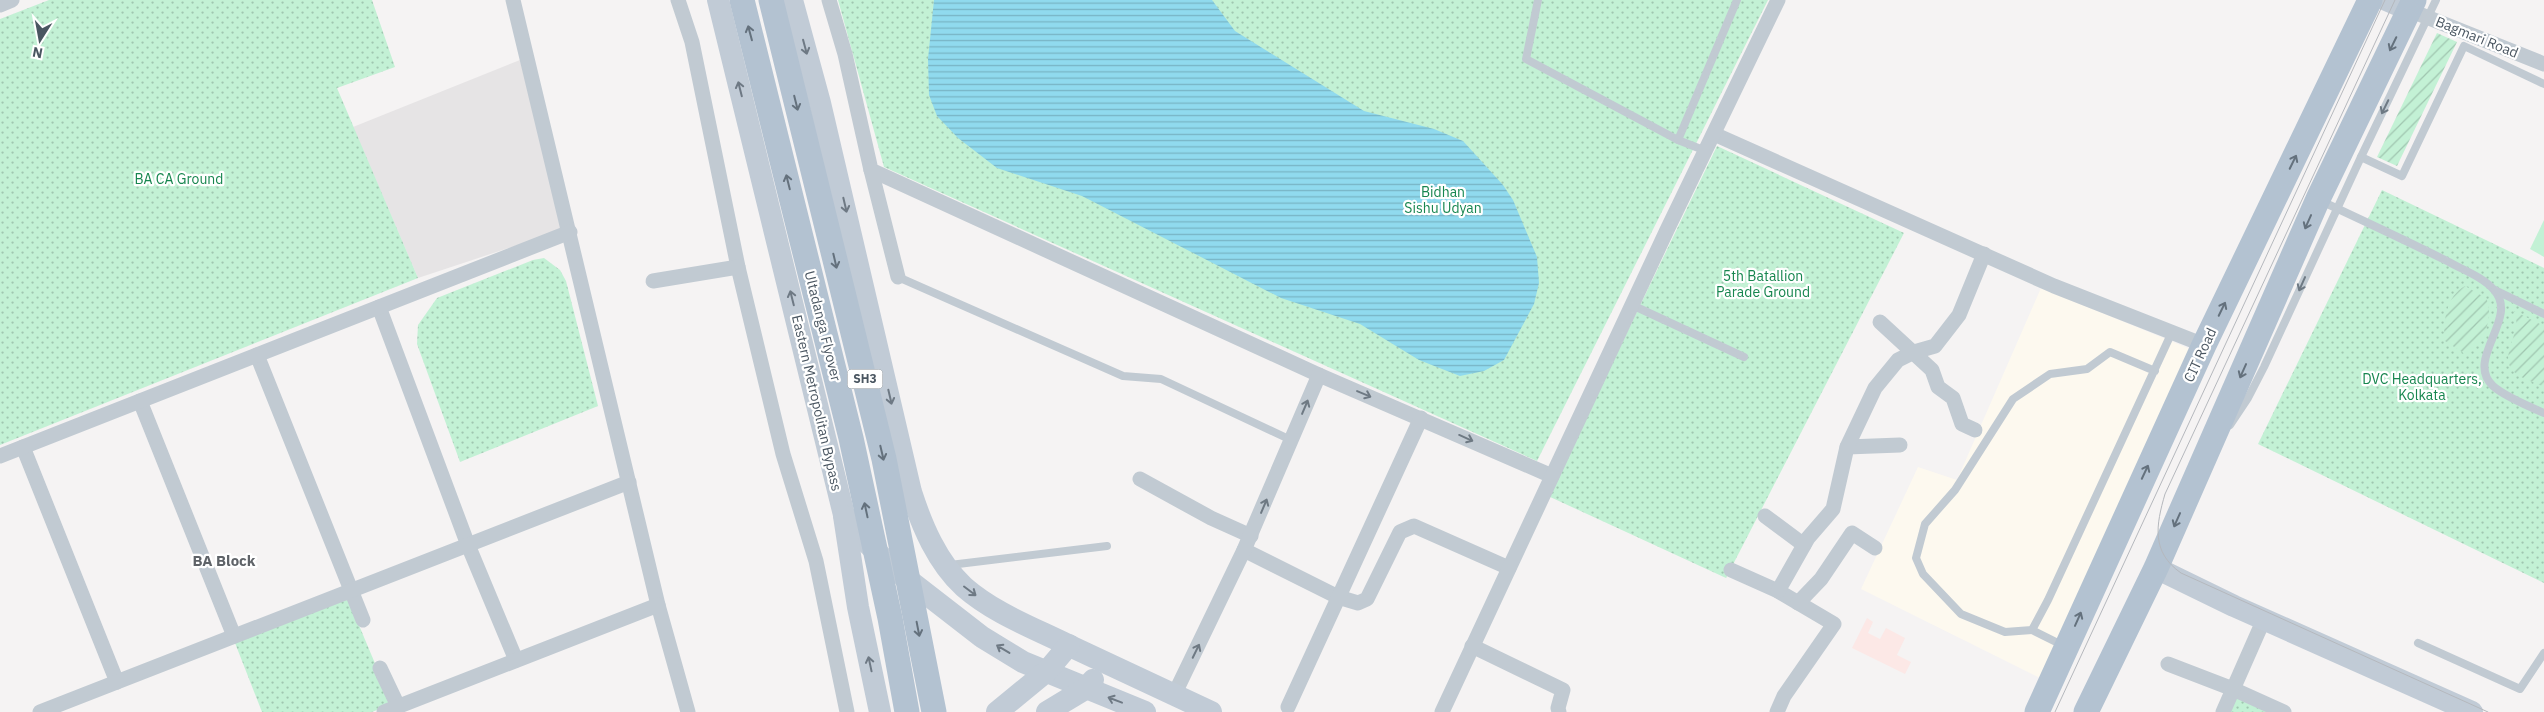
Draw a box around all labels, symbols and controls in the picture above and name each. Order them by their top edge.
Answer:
street label: Bagmari Road [2433,12,2521,62]
north arrow [15,15,65,65]
one-way arrow [745,25,754,41]
one-way arrow [2388,36,2397,51]
one-way arrow [801,39,810,55]
text: N [31,43,44,63]
one-way arrow [734,82,744,98]
one-way arrow [792,95,802,111]
one-way arrow [2380,99,2389,114]
one-way arrow [2288,155,2298,170]
park label: BA CA Ground [135,170,223,188]
one-way arrow [783,174,792,190]
park label: Bidhan Sishu Udyan [1404,183,1482,217]
one-way arrow [841,196,850,212]
one-way arrow [2303,214,2313,229]
one-way arrow [831,252,840,268]
park label: 5th Batallion Parade Ground [1716,267,1810,301]
street label: Ultadanga Flyover [801,269,845,383]
one-way arrow [2297,276,2306,291]
one-way arrow [786,290,796,306]
one-way arrow [2218,302,2227,317]
street label: Eastern Metropolitan Bypass [788,313,846,493]
street label: CIT Road [2180,325,2220,385]
one-way arrow [2237,363,2247,378]
road number: SH3 [848,369,882,388]
park label: DVC Headquarters, Kolkata [2362,370,2482,404]
one-way arrow [886,388,895,404]
one-way arrow [1356,389,1371,399]
one-way arrow [1301,400,1311,415]
one-way arrow [1458,434,1473,444]
one-way arrow [878,444,887,460]
one-way arrow [2141,465,2151,480]
one-way arrow [1260,498,1269,513]
one-way arrow [861,502,870,518]
one-way arrow [2172,512,2182,527]
district label: BA Block [192,551,256,570]
one-way arrow [963,586,976,597]
one-way arrow [2073,612,2083,627]
one-way arrow [913,621,923,637]
one-way arrow [996,644,1010,654]
one-way arrow [1191,644,1201,659]
one-way arrow [865,657,875,673]
one-way arrow [1108,695,1123,704]

